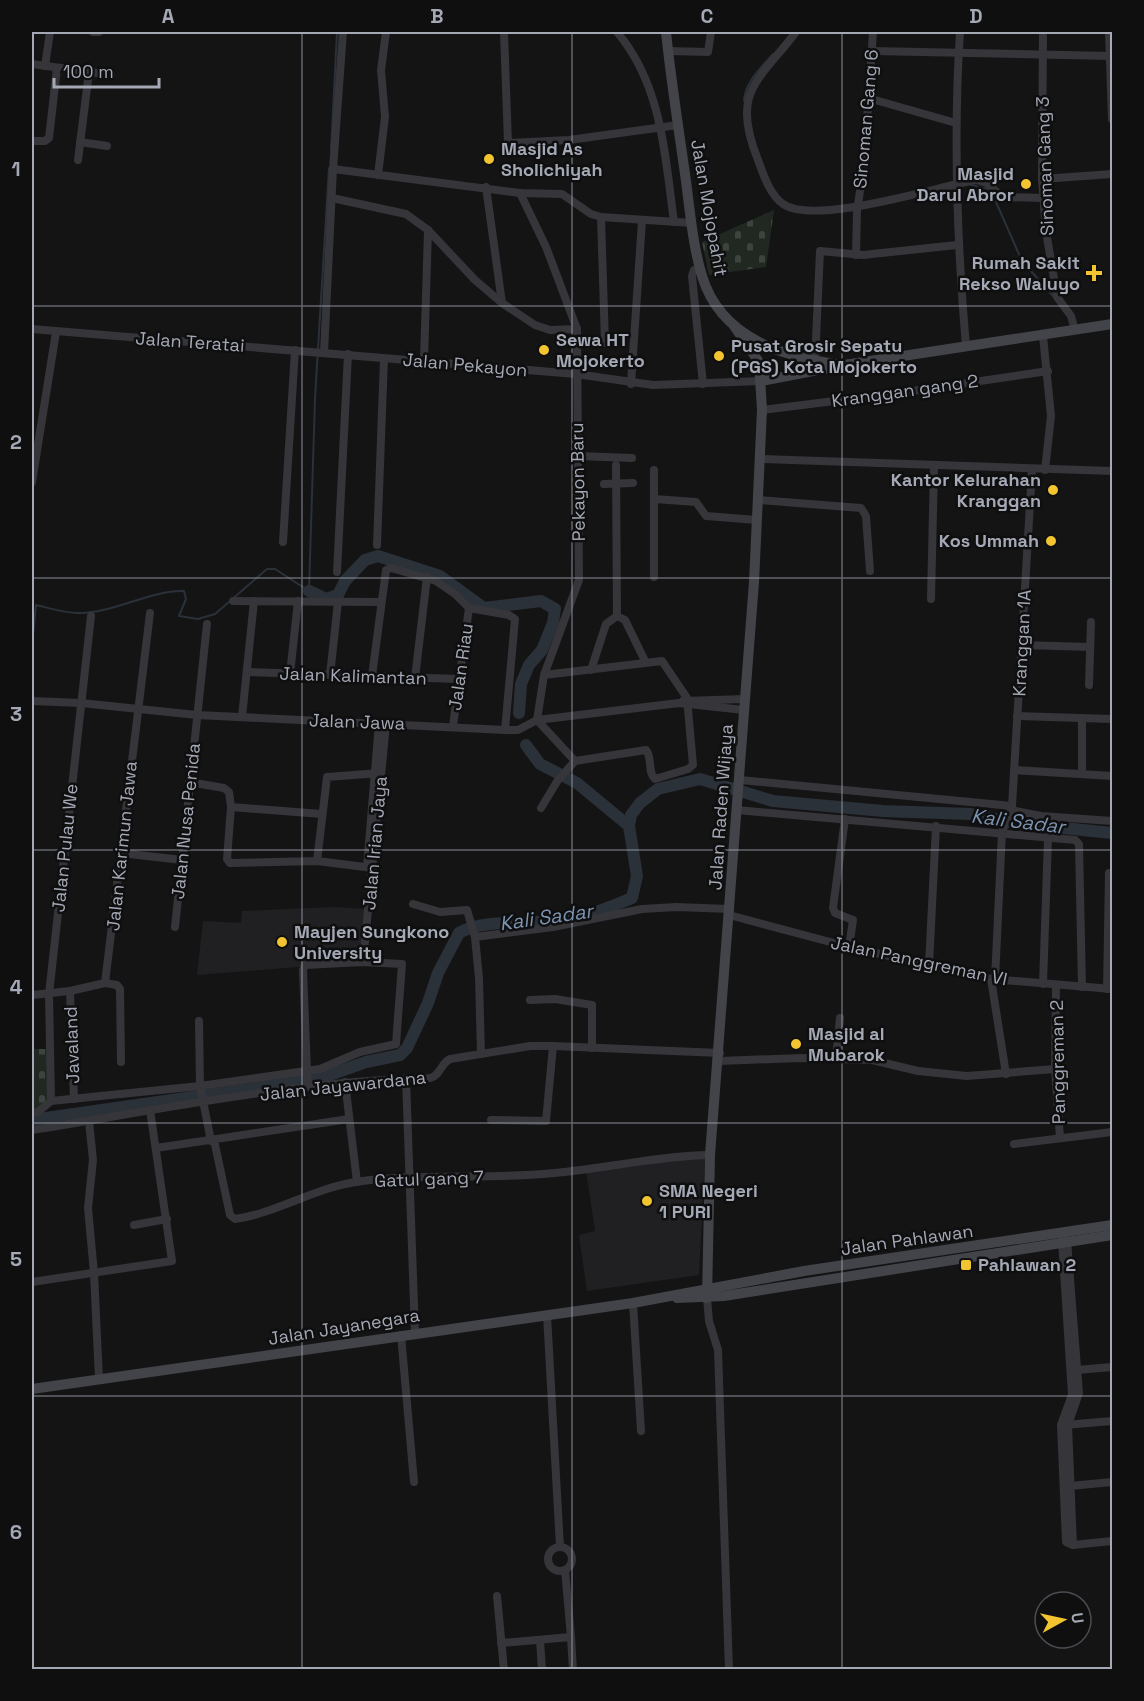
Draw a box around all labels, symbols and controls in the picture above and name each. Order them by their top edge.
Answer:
text: A [162,3,175,29]
text: B [430,3,444,29]
text: C [701,3,714,29]
text: D [969,3,983,29]
street label: Sinoman Gang 6 [848,48,883,189]
scale bar [54,51,159,89]
text: 100 m [63,60,114,83]
street label: Sinoman Gang 3 [1031,96,1058,236]
place label: Masjid As Sholichiyah [501,137,603,181]
street label: Jalan Mojopahit [686,138,733,278]
marker: Masjid As Sholichiyah [482,152,496,166]
text: 1 [11,156,21,182]
place label: Masjid Darul Abror [916,162,1014,206]
marker: Masjid Darul Abror [1019,177,1033,191]
place label: Rumah Sakit Rekso Waluyo [959,251,1080,295]
marker: Rumah Sakit Rekso Waluyo [1085,264,1103,282]
street label: Jalan Teratai [135,326,245,357]
place label: Sewa HT Mojokerto [556,328,645,372]
place label: Pusat Grosir Sepatu (PGS) Kota Mojokerto [731,334,917,378]
marker: Sewa HT Mojokerto [537,343,551,357]
street label: Jalan Pekayon [402,348,528,381]
marker: Pusat Grosir Sepatu (PGS) Kota Mojokerto [712,349,726,363]
street label: Kranggan gang 2 [830,369,980,412]
street label: Pekayon Baru [565,422,590,542]
text: 2 [10,429,22,455]
place label: Kantor Kelurahan Kranggan [891,468,1041,512]
marker: Kantor Kelurahan Kranggan [1046,483,1060,497]
place label: Kos Ummah [939,529,1039,552]
marker: Kos Ummah [1044,534,1058,548]
street label: Kranggan 1A [1007,589,1036,697]
street label: Jalan Riau [443,622,478,712]
street label: Jalan Kalimantan [279,661,427,690]
text: 3 [10,701,22,727]
street label: Jalan Jawa [309,708,405,735]
street label: Jalan Raden Wijaya [703,723,738,891]
street label: Jalan Nusa Penida [166,742,205,900]
street label: Jalan Karimun Jawa [101,760,142,932]
street label: Jalan Irian Jaya [357,775,392,911]
street label: Jalan Pulau We [46,783,83,913]
water label: Kali Sadar [970,802,1069,840]
water label: Kali Sadar [498,897,597,936]
place label: Mayjen Sungkono University [294,920,449,964]
street label: Jalan Panggreman VI [829,931,1010,990]
marker: Mayjen Sungkono University [275,935,289,949]
text: 4 [10,974,23,1000]
street label: Panggreman 2 [1045,1000,1070,1124]
street label: Javaland [59,1006,84,1084]
place label: Masjid al Mubarok [808,1022,885,1066]
marker: Masjid al Mubarok [789,1037,803,1051]
street label: Jalan Jayawardana [259,1065,427,1106]
street label: Gatul gang 7 [374,1165,484,1192]
place label: SMA Negeri 1 PURI [659,1179,758,1223]
marker: SMA Negeri 1 PURI [640,1194,654,1208]
street label: Jalan Pahlawan [839,1219,974,1260]
text: 5 [10,1246,22,1272]
place label: Pahlawan 2 [978,1253,1077,1276]
marker: Pahlawan 2 [959,1258,973,1272]
street label: Jalan Jayanegara [266,1303,421,1350]
text: 6 [10,1519,22,1545]
north arrow [1033,1590,1093,1650]
text: U [1066,1611,1089,1625]

